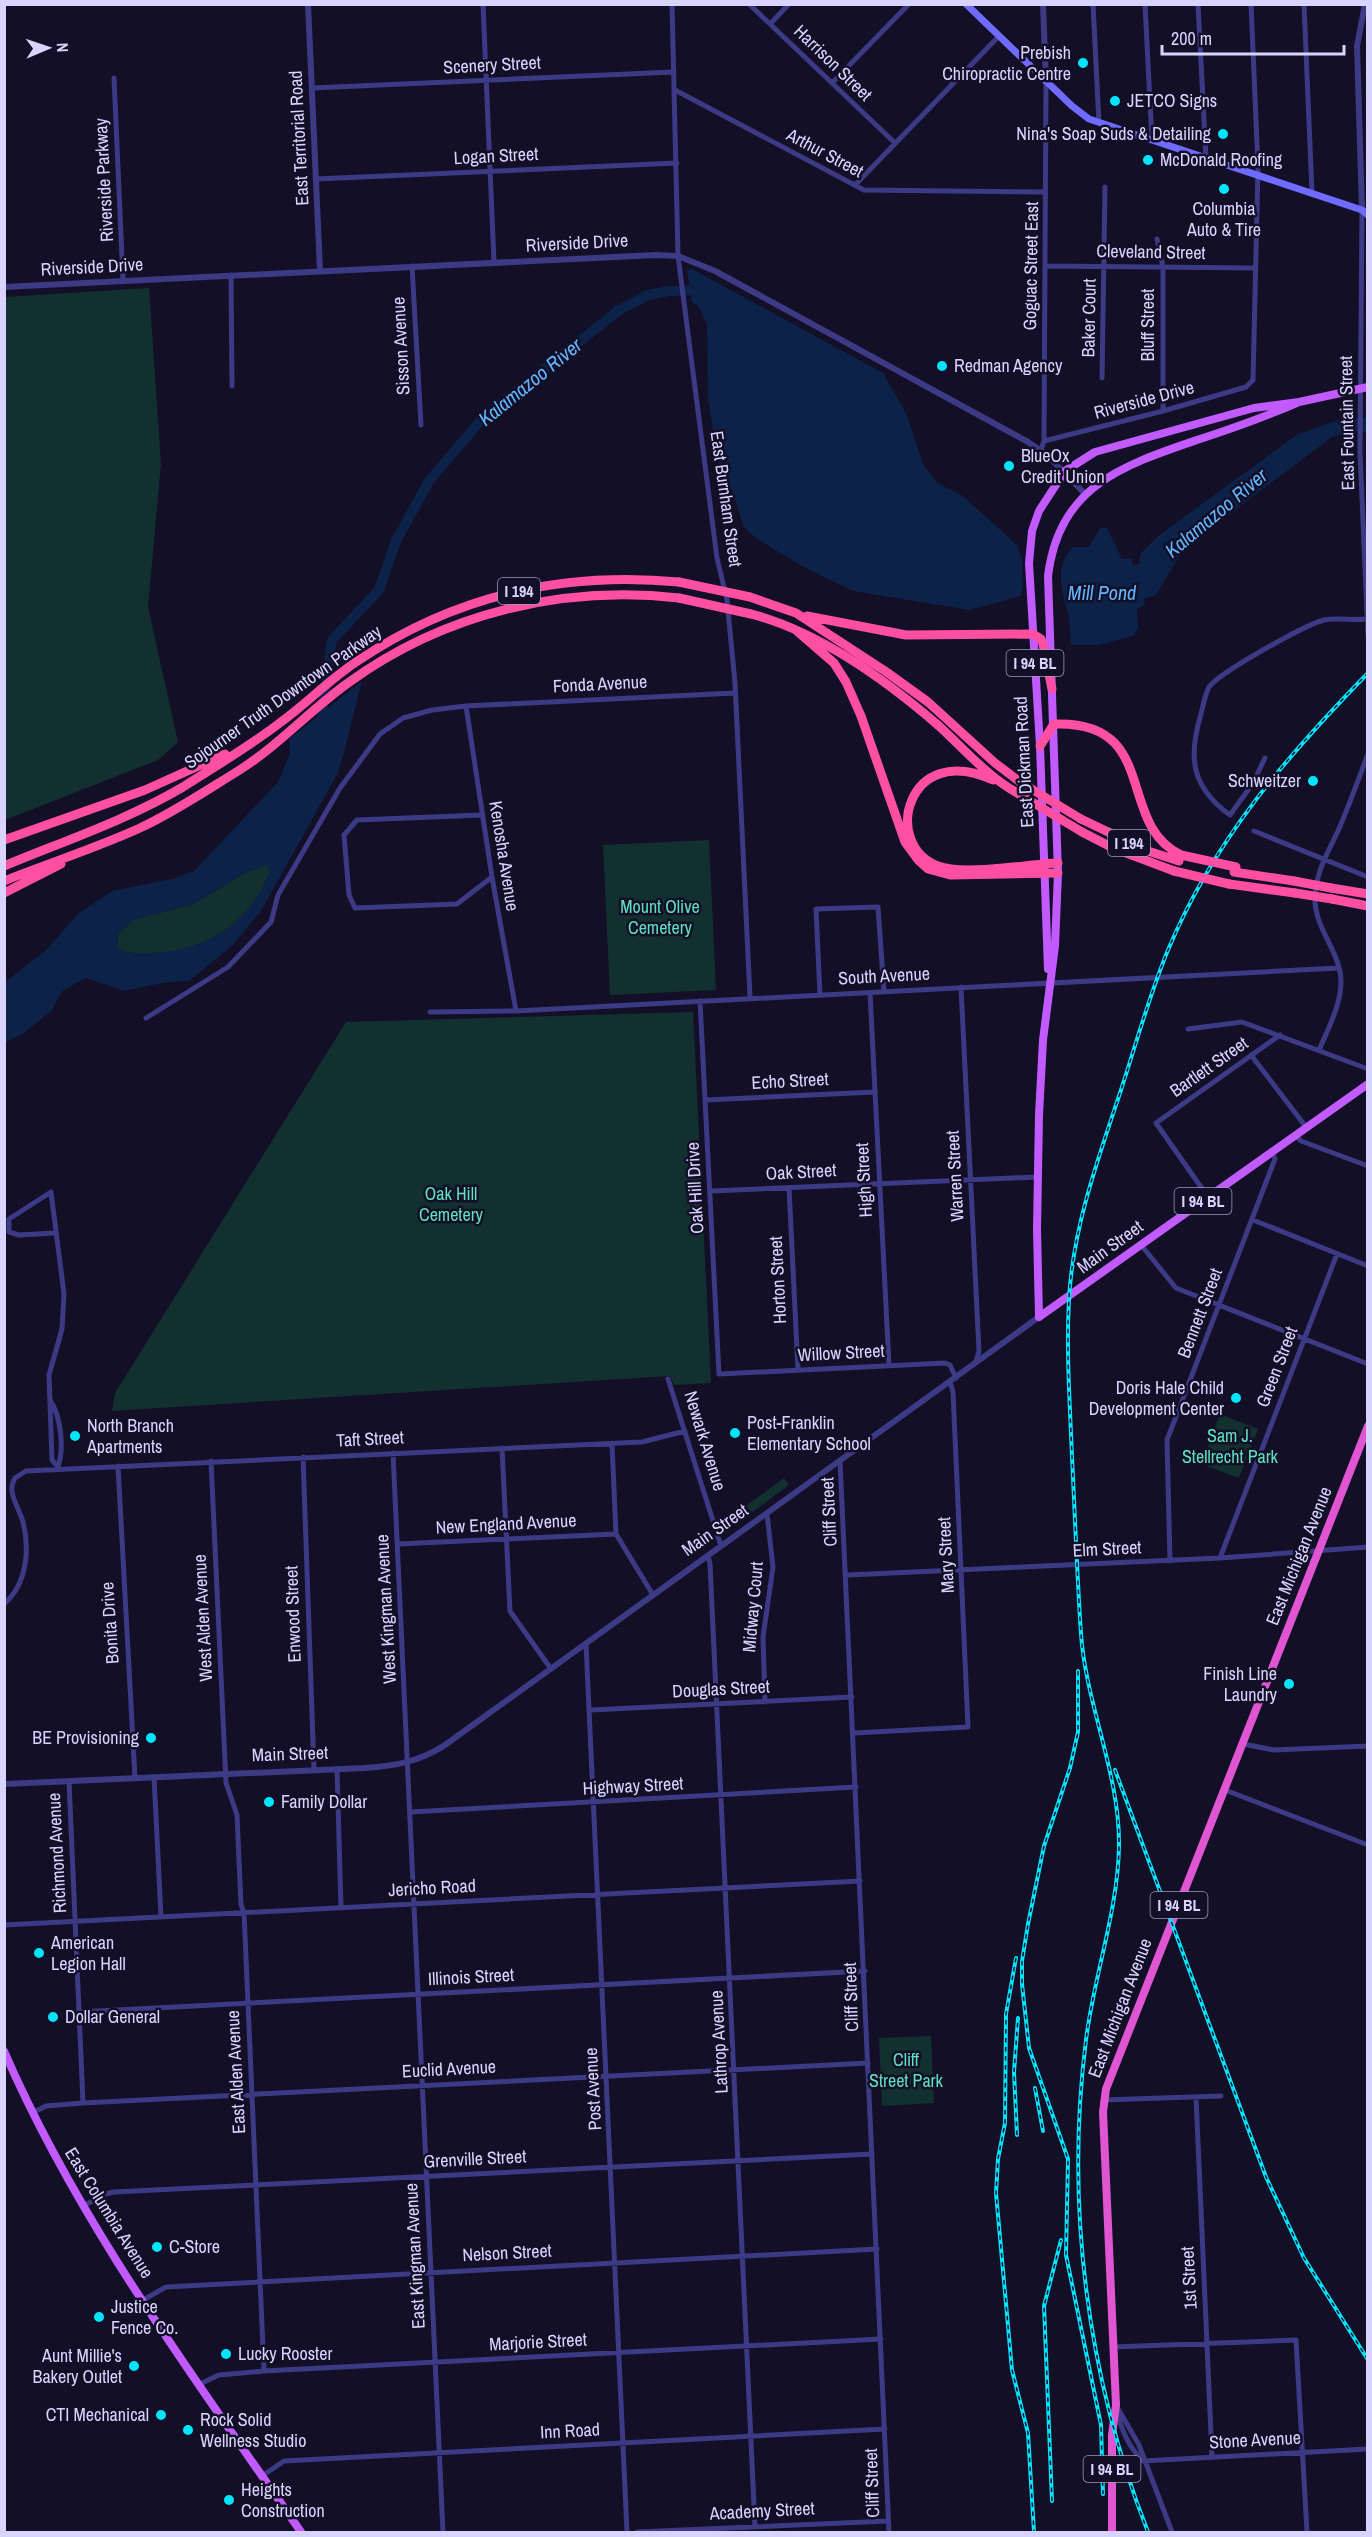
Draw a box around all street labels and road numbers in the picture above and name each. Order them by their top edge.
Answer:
street label: Harrison Street [789,19,878,106]
street label: Scenery Street [443,49,541,80]
street label: East Territorial Road [282,70,315,206]
street label: Riverside Parkway [88,117,119,243]
street label: Arthur Street [782,121,868,183]
street label: Logan Street [453,141,539,170]
street label: Goguac Street East [1017,201,1044,331]
street label: Riverside Drive [525,227,629,258]
street label: Cleveland Street [1096,238,1206,265]
street label: Riverside Drive [40,251,144,282]
street label: Baker Court [1075,278,1102,358]
street label: Bluff Street [1135,289,1160,361]
street label: Sisson Avenue [385,296,416,396]
street label: East Fountain Street [1333,355,1360,491]
street label: Riverside Drive [1091,374,1197,425]
street label: East Burnham Street [705,429,748,569]
road number: I 194 [498,578,540,604]
street label: Sojourner Truth Downtown Parkway [179,618,387,774]
road number: I 94 BL [1006,650,1064,676]
street label: Fonda Avenue [552,669,648,698]
street label: East Dickman Road [1008,696,1039,828]
street label: Kenosha Avenue [483,799,526,913]
road number: I 194 [1108,830,1150,856]
street label: South Avenue [838,961,930,990]
street label: Bartlett Street [1165,1030,1253,1103]
street label: Echo Street [751,1066,829,1095]
street label: Warren Street [940,1130,969,1222]
street label: Oak Hill Drive [680,1142,709,1235]
street label: High Street [849,1142,878,1218]
street label: Oak Street [765,1157,837,1186]
road number: I 94 BL [1174,1188,1232,1214]
street label: Main Street [1071,1214,1148,1279]
street label: Horton Street [763,1236,792,1325]
street label: Bennett Street [1171,1264,1228,1361]
street label: Green Street [1250,1323,1303,1411]
street label: Willow Street [797,1338,885,1367]
street label: Newark Avenue [678,1388,733,1494]
street label: Taft Street [336,1424,404,1453]
street label: Cliff Street [814,1477,843,1547]
street label: East Michigan Avenue [1259,1483,1338,1629]
street label: Main Street [676,1497,753,1562]
street label: New England Avenue [435,1507,577,1540]
street label: Mary Street [931,1516,960,1594]
street label: West Kingman Avenue [369,1534,402,1684]
street label: Elm Street [1072,1534,1142,1563]
street label: West Alden Avenue [187,1554,218,1682]
street label: Midway Court [736,1561,769,1653]
street label: Enwood Street [278,1565,307,1663]
street label: Bonita Drive [94,1581,125,1665]
street label: Douglas Street [672,1673,770,1704]
street label: Main Street [251,1740,329,1767]
street label: Highway Street [582,1770,684,1801]
street label: Richmond Avenue [41,1792,72,1914]
street label: Jericho Road [387,1873,476,1902]
road number: I 94 BL [1150,1892,1208,1918]
street label: East Michigan Avenue [1081,1935,1158,2081]
street label: Illinois Street [427,1962,515,1991]
street label: Cliff Street [837,1962,864,2032]
street label: Lathrop Avenue [703,1990,734,2094]
street label: East Alden Avenue [220,2010,251,2134]
street label: Post Avenue [578,2047,607,2131]
street label: Euclid Avenue [401,2054,497,2083]
street label: East Columbia Avenue [59,2143,160,2283]
street label: Grenville Street [423,2143,527,2174]
street label: East Kingman Avenue [398,2183,431,2329]
street label: Nelson Street [462,2238,552,2267]
street label: 1st Street [1174,2246,1203,2310]
street label: Marjorie Street [489,2326,587,2357]
street label: Inn Road [539,2416,601,2445]
street label: Stone Avenue [1209,2425,1301,2454]
street label: Cliff Street [858,2448,885,2518]
road number: I 94 BL [1084,2456,1140,2482]
street label: Academy Street [708,2495,815,2526]

